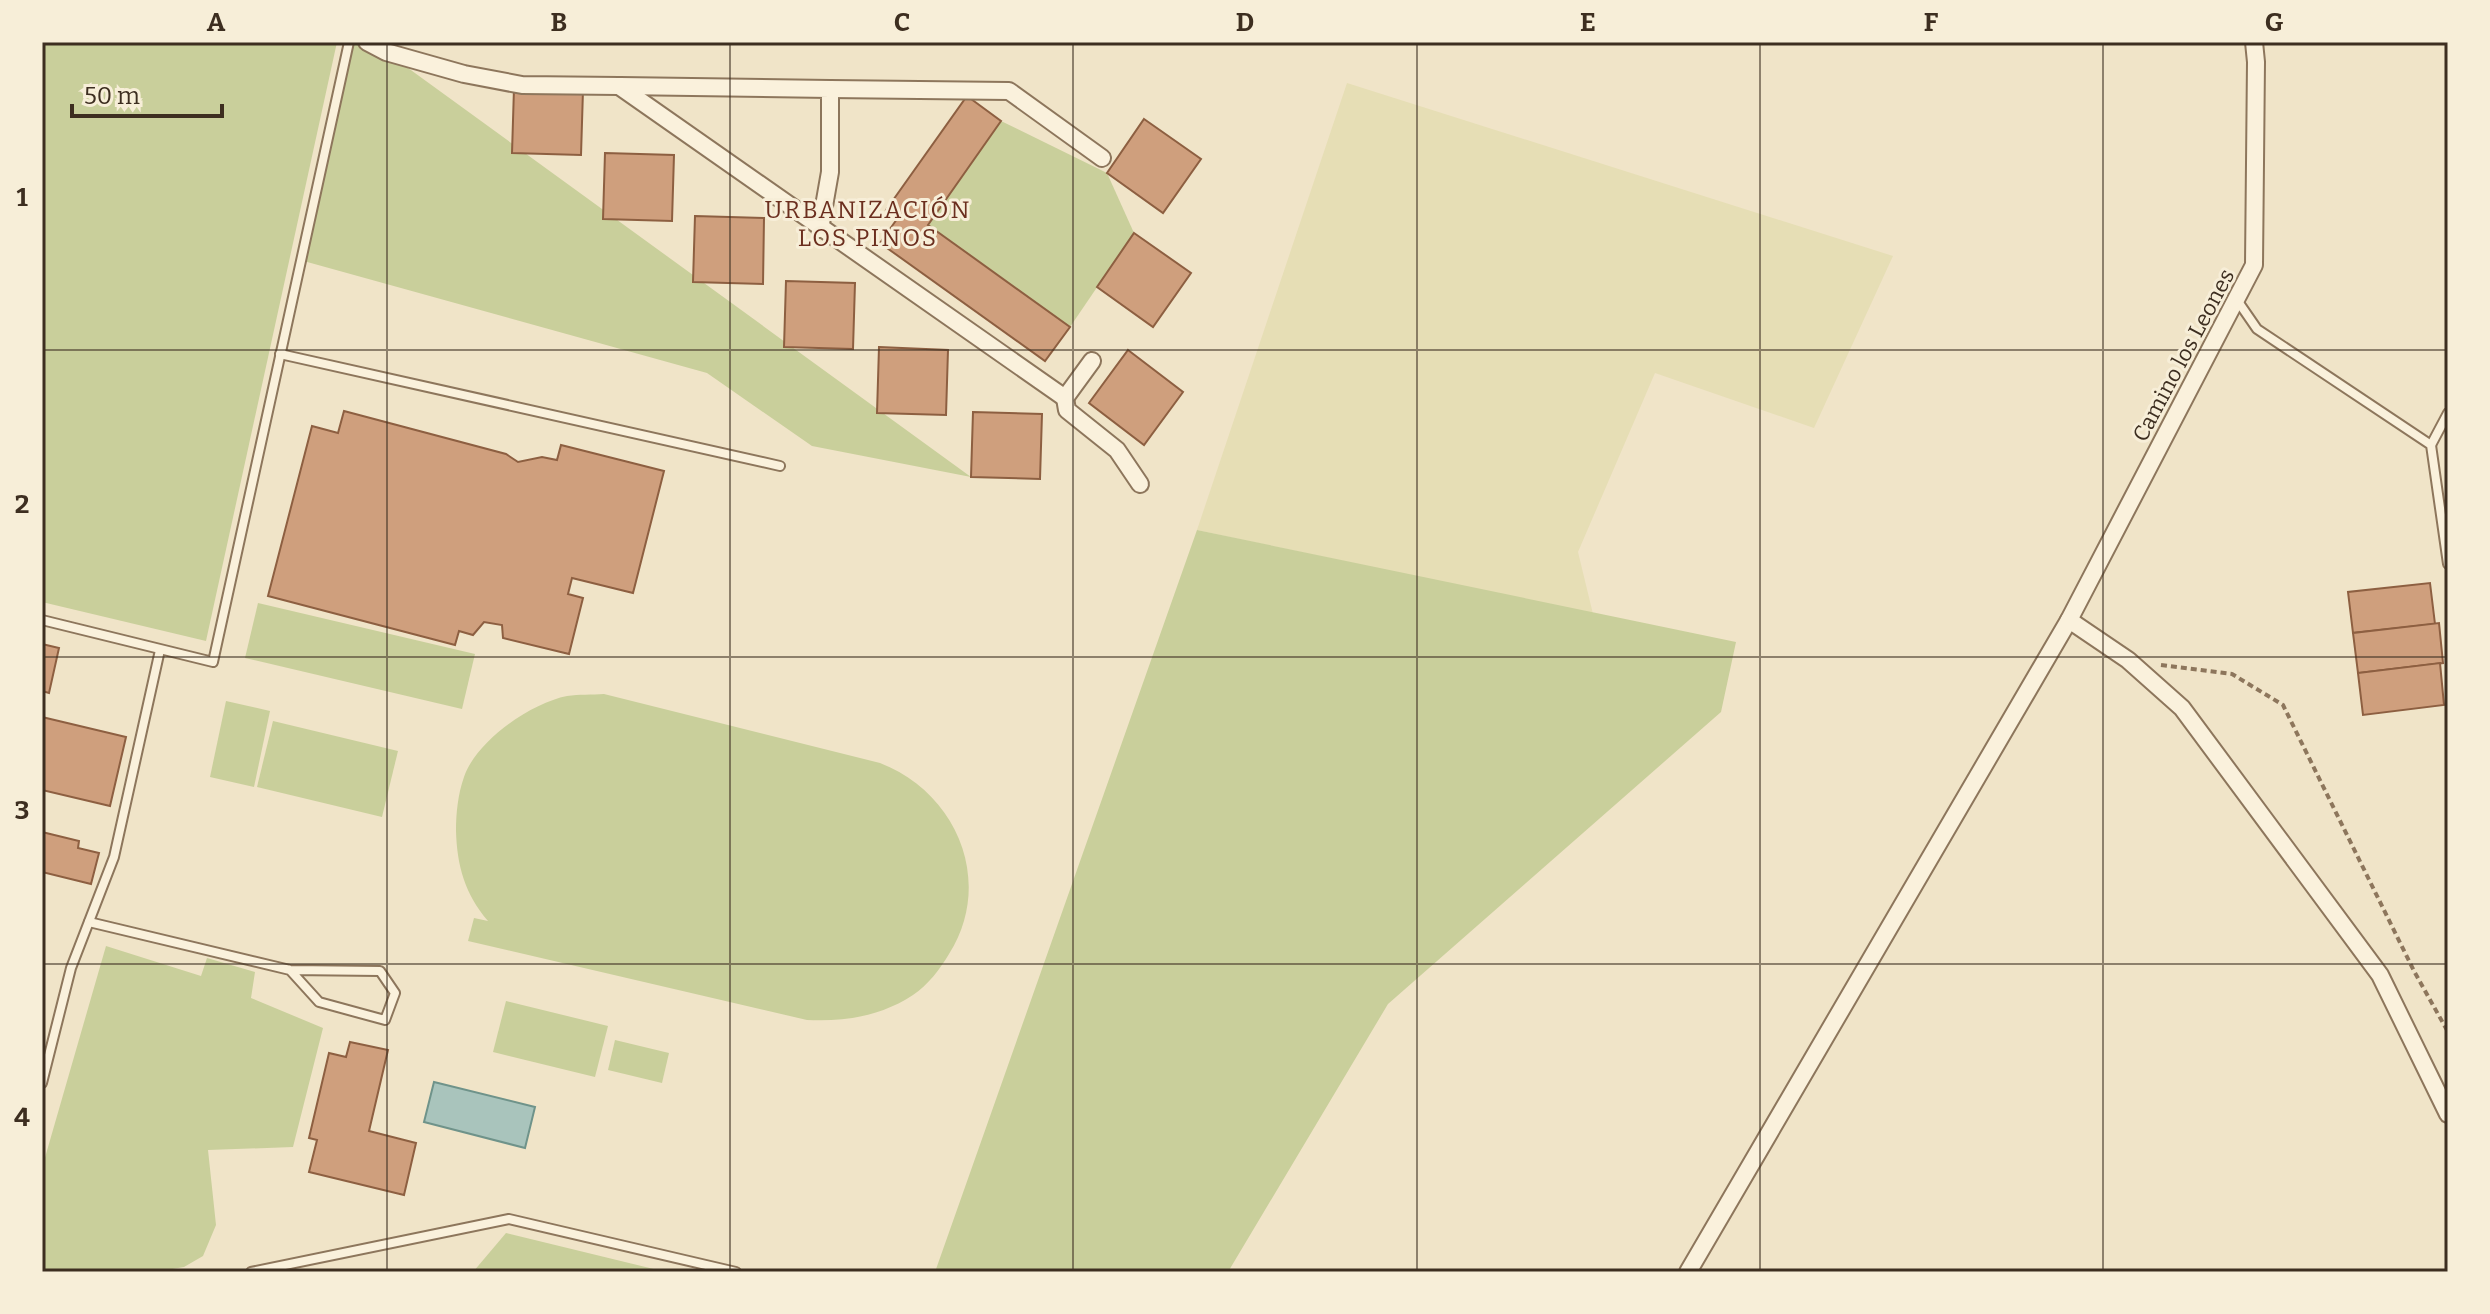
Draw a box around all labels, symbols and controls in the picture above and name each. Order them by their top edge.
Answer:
text: A [207,7,226,38]
text: B [551,7,567,38]
text: C [894,7,910,38]
text: D [1236,7,1254,38]
text: E [1580,7,1596,38]
text: F [1924,7,1939,38]
text: G [2265,7,2284,38]
scale bar [72,68,222,118]
text: 50 m [84,82,140,110]
text: 1 [16,182,28,213]
district label: URBANIZACIÓN LOS PINOS [765,196,971,252]
street label: Camino los Leones [2127,264,2240,446]
text: 2 [15,489,29,520]
text: 3 [15,795,29,826]
text: 4 [14,1102,30,1133]

